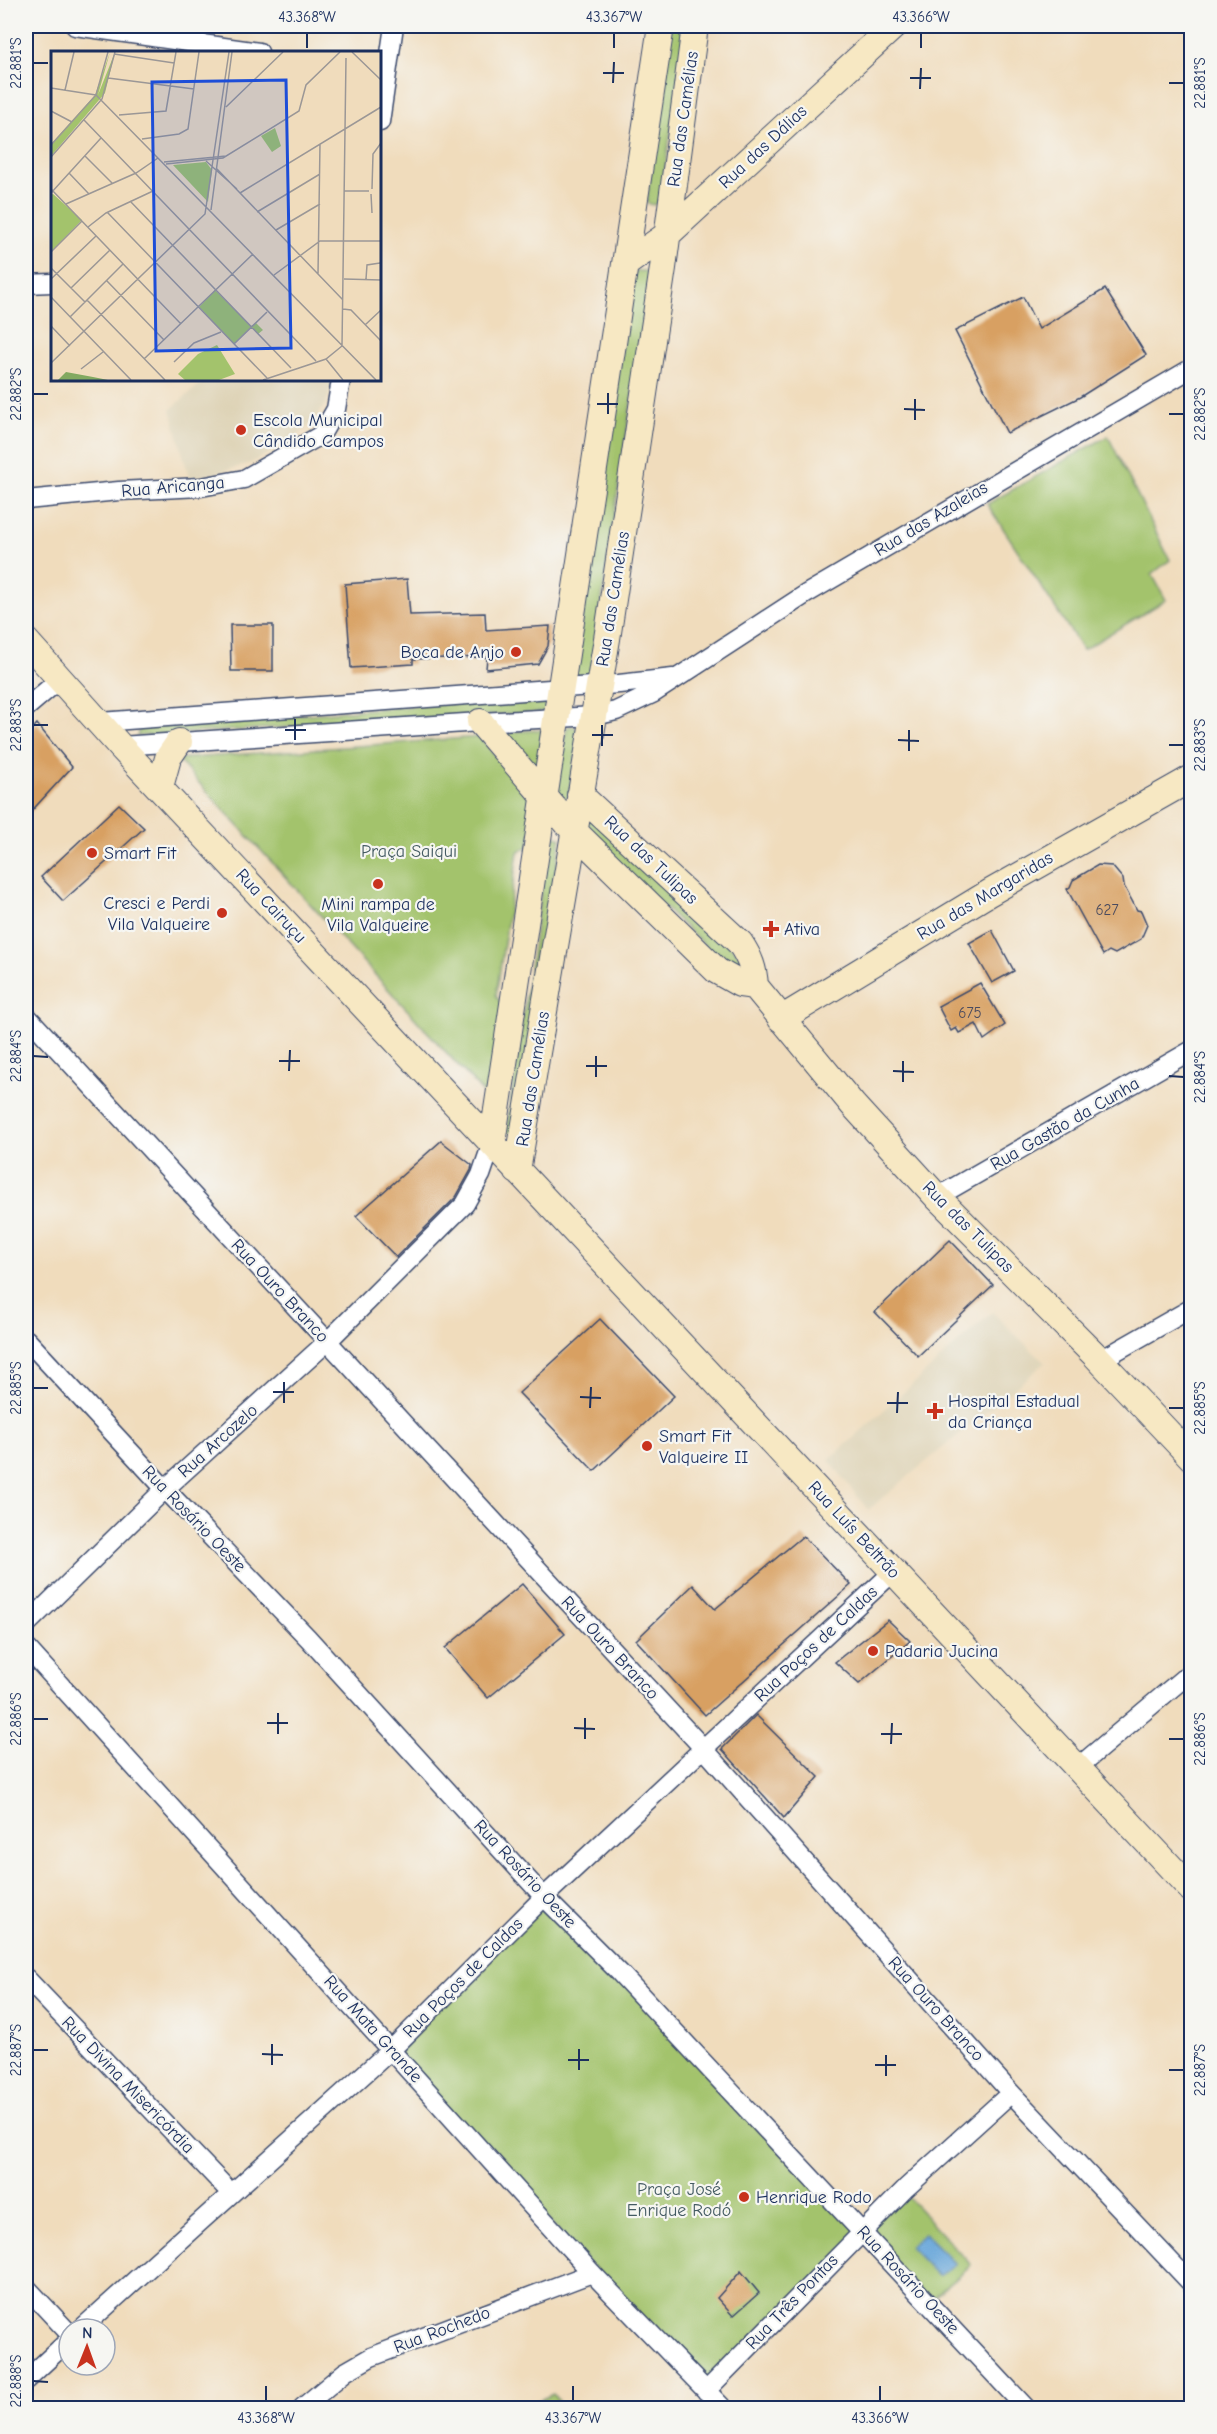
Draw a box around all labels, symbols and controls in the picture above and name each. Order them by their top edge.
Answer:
text: 43.368°W [278,8,336,26]
text: 43.367°W [586,8,642,26]
text: 43.366°W [892,8,950,26]
text: 22.881°S [7,37,25,89]
street label: Rua das Camélias [663,50,703,188]
inset map [51,51,381,381]
text: 22.881°S [1191,57,1209,109]
street label: Rua das Dálias [715,101,811,193]
text: 22.882°S [7,367,25,421]
text: 22.882°S [1191,387,1209,441]
place label: Escola Municipal Cândido Campos [253,410,384,452]
marker: Escola Municipal Cândido Campos [234,423,248,437]
street label: Rua Aricanga [120,472,226,502]
street label: Rua das Azaleias [871,477,991,561]
street label: Rua das Camélias [592,530,634,668]
place label: Boca de Anjo [401,642,504,663]
marker: Boca de Anjo [509,645,523,659]
text: 22.883°S [7,698,25,752]
text: 22.883°S [1191,718,1209,772]
street label: Rua das Tulipas [600,811,702,909]
park label: Praça Saiqui [361,841,457,862]
place label: Smart Fit [104,843,177,864]
marker: Smart Fit [85,846,99,860]
street label: Rua das Margaridas [913,847,1057,945]
street label: Rua Cairuçu [231,865,311,947]
marker: Mini rampa de Vila Valqueire [371,877,385,891]
place label: Cresci e Perdi Vila Valqueire [103,893,210,935]
place label: Mini rampa de Vila Valqueire [321,894,435,936]
house number: 627 [1095,901,1119,919]
marker: Cresci e Perdi Vila Valqueire [215,906,229,920]
place label: Ativa [784,919,820,940]
marker: Ativa [762,920,780,938]
house number: 675 [958,1004,982,1022]
street label: Rua das Camélias [512,1010,554,1148]
text: 22.884°S [7,1030,25,1082]
text: 22.884°S [1191,1051,1209,1103]
street label: Rua Gastão da Cunha [987,1073,1143,1175]
street label: Rua das Tulipas [918,1177,1018,1277]
street label: Rua Ouro Branco [227,1235,333,1347]
text: 22.885°S [7,1361,25,1415]
text: 22.885°S [1191,1381,1209,1435]
place label: Hospital Estadual da Criança [948,1391,1080,1433]
street label: Rua Arcozelo [174,1400,262,1482]
marker: Hospital Estadual da Criança [926,1402,944,1420]
place label: Smart Fit Valqueire II [659,1426,748,1468]
marker: Smart Fit Valqueire II [640,1439,654,1453]
street label: Rua Rosário Oeste [138,1461,250,1577]
street label: Rua Luís Beltrão [804,1477,904,1583]
street label: Rua Poços de Caldas [750,1581,882,1707]
street label: Rua Ouro Branco [557,1592,663,1704]
place label: Padaria Jucina [885,1641,998,1662]
marker: Padaria Jucina [866,1644,880,1658]
text: 22.886°S [7,1692,25,1746]
text: 22.886°S [1191,1712,1209,1766]
street label: Rua Rosário Oeste [469,1816,581,1932]
street label: Rua Poços de Caldas [399,1914,527,2042]
street label: Rua Ouro Branco [883,1952,989,2066]
street label: Rua Mata Grande [319,1971,427,2087]
street label: Rua Divina Misericórdia [57,2012,199,2158]
text: 22.887°S [7,2024,25,2076]
text: 22.887°S [1191,2044,1209,2096]
park label: Praça José Enrique Rodó [627,2179,731,2221]
place label: Henrique Rodo [756,2187,872,2208]
marker: Henrique Rodo [737,2190,751,2204]
street label: Rua Rosário Oeste [852,2222,964,2338]
street label: Rua Três Pontas [741,2250,843,2354]
street label: Rua Rochedo [391,2302,493,2358]
north arrow [57,2317,117,2377]
text: N [82,2324,93,2342]
text: 22.888°S [7,2354,25,2408]
text: 43.368°W [237,2409,295,2427]
text: 43.367°W [545,2409,601,2427]
text: 43.366°W [851,2409,909,2427]

